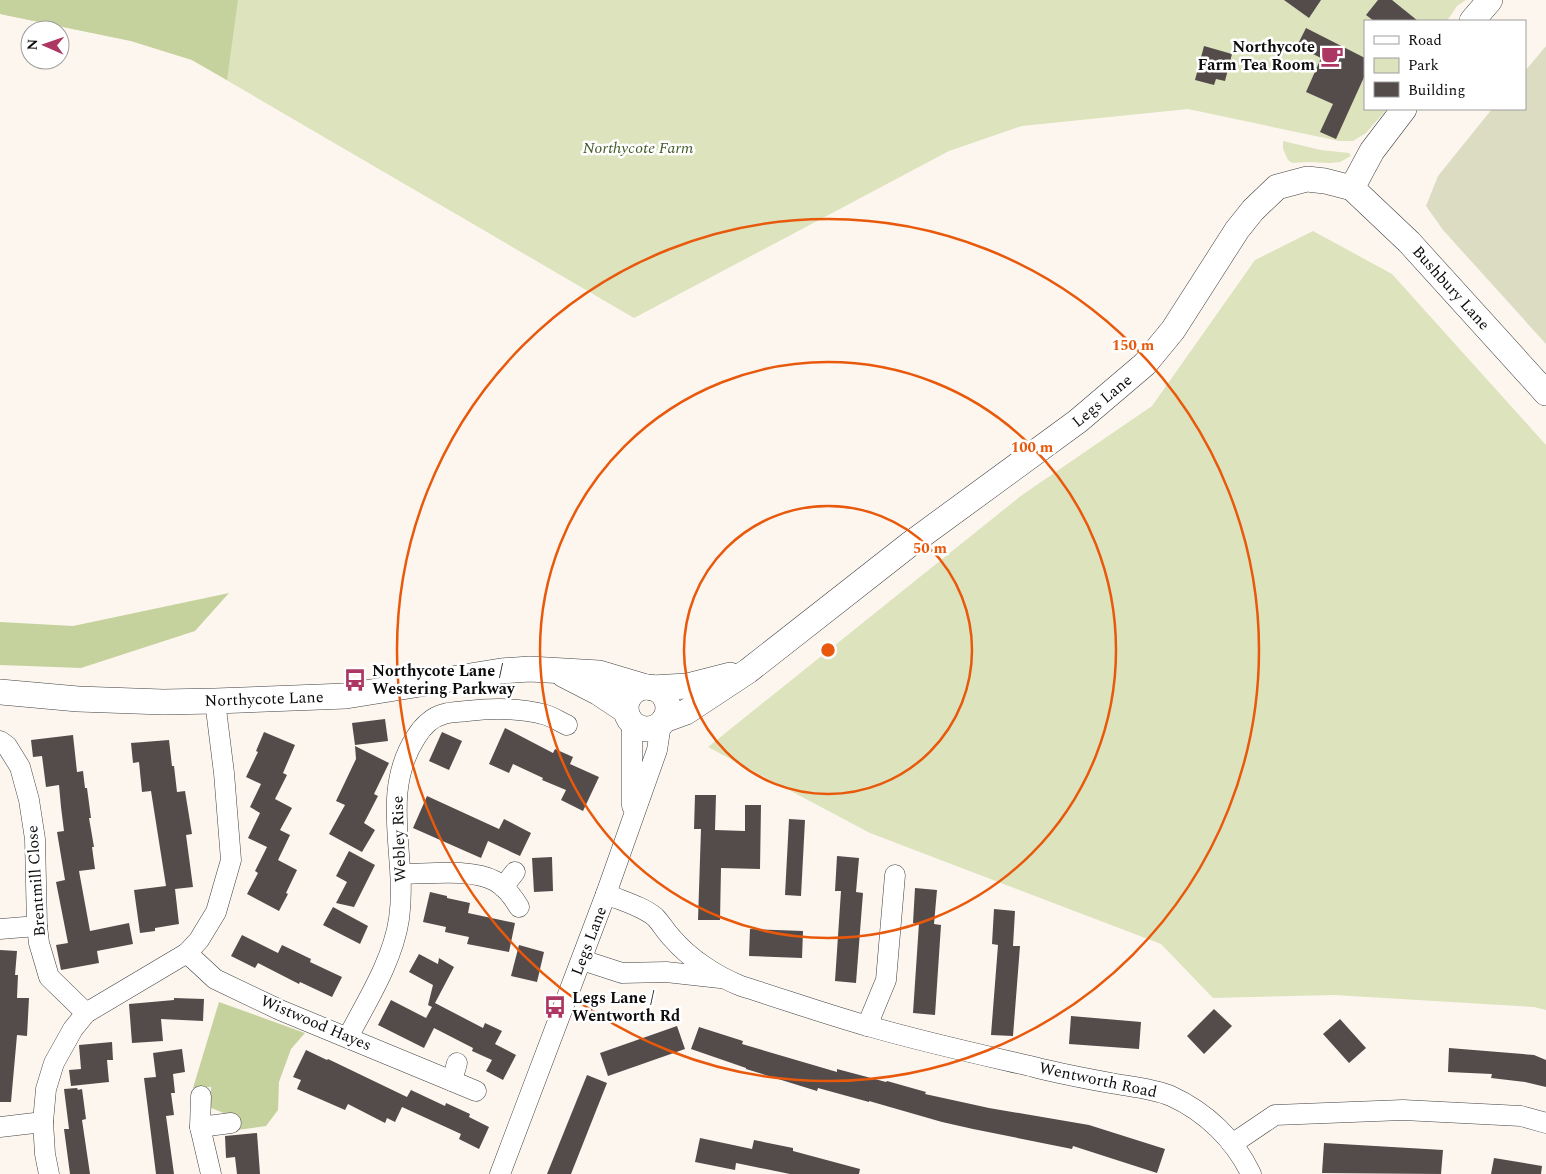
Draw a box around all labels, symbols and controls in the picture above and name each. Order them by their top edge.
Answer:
north arrow [20,20,70,70]
legend [1364,20,1526,110]
text: Road [1408,29,1442,52]
place label: Northycote Farm Tea Room [1197,35,1316,77]
text: N [22,38,43,51]
cafe icon: Northycote Farm Tea Room [1319,43,1345,69]
text: Park [1408,54,1439,77]
text: Building [1408,79,1465,102]
park label: Northycote Farm [583,136,694,160]
street label: Bushbury Lane [1406,240,1496,336]
text: 150 m [1112,334,1155,357]
street label: Legs Lane [1067,369,1137,433]
text: 100 m [1011,436,1054,459]
text: 50 m [913,537,948,560]
centre of rings [819,641,837,659]
place label: Northycote Lane / Westering Parkway [372,659,516,701]
bus stop icon: Northycote Lane / Westering Parkway [342,667,368,693]
street label: Northycote Lane [204,685,324,713]
street label: Webley Rise [385,795,413,883]
street label: Brentmill Close [20,825,52,937]
street label: Legs Lane [565,903,613,979]
place label: Legs Lane / Wentworth Rd [572,986,680,1028]
street label: Wistwood Hayes [257,989,375,1057]
bus stop icon: Legs Lane / Wentworth Rd [542,994,568,1020]
street label: Wentworth Road [1037,1056,1159,1104]

